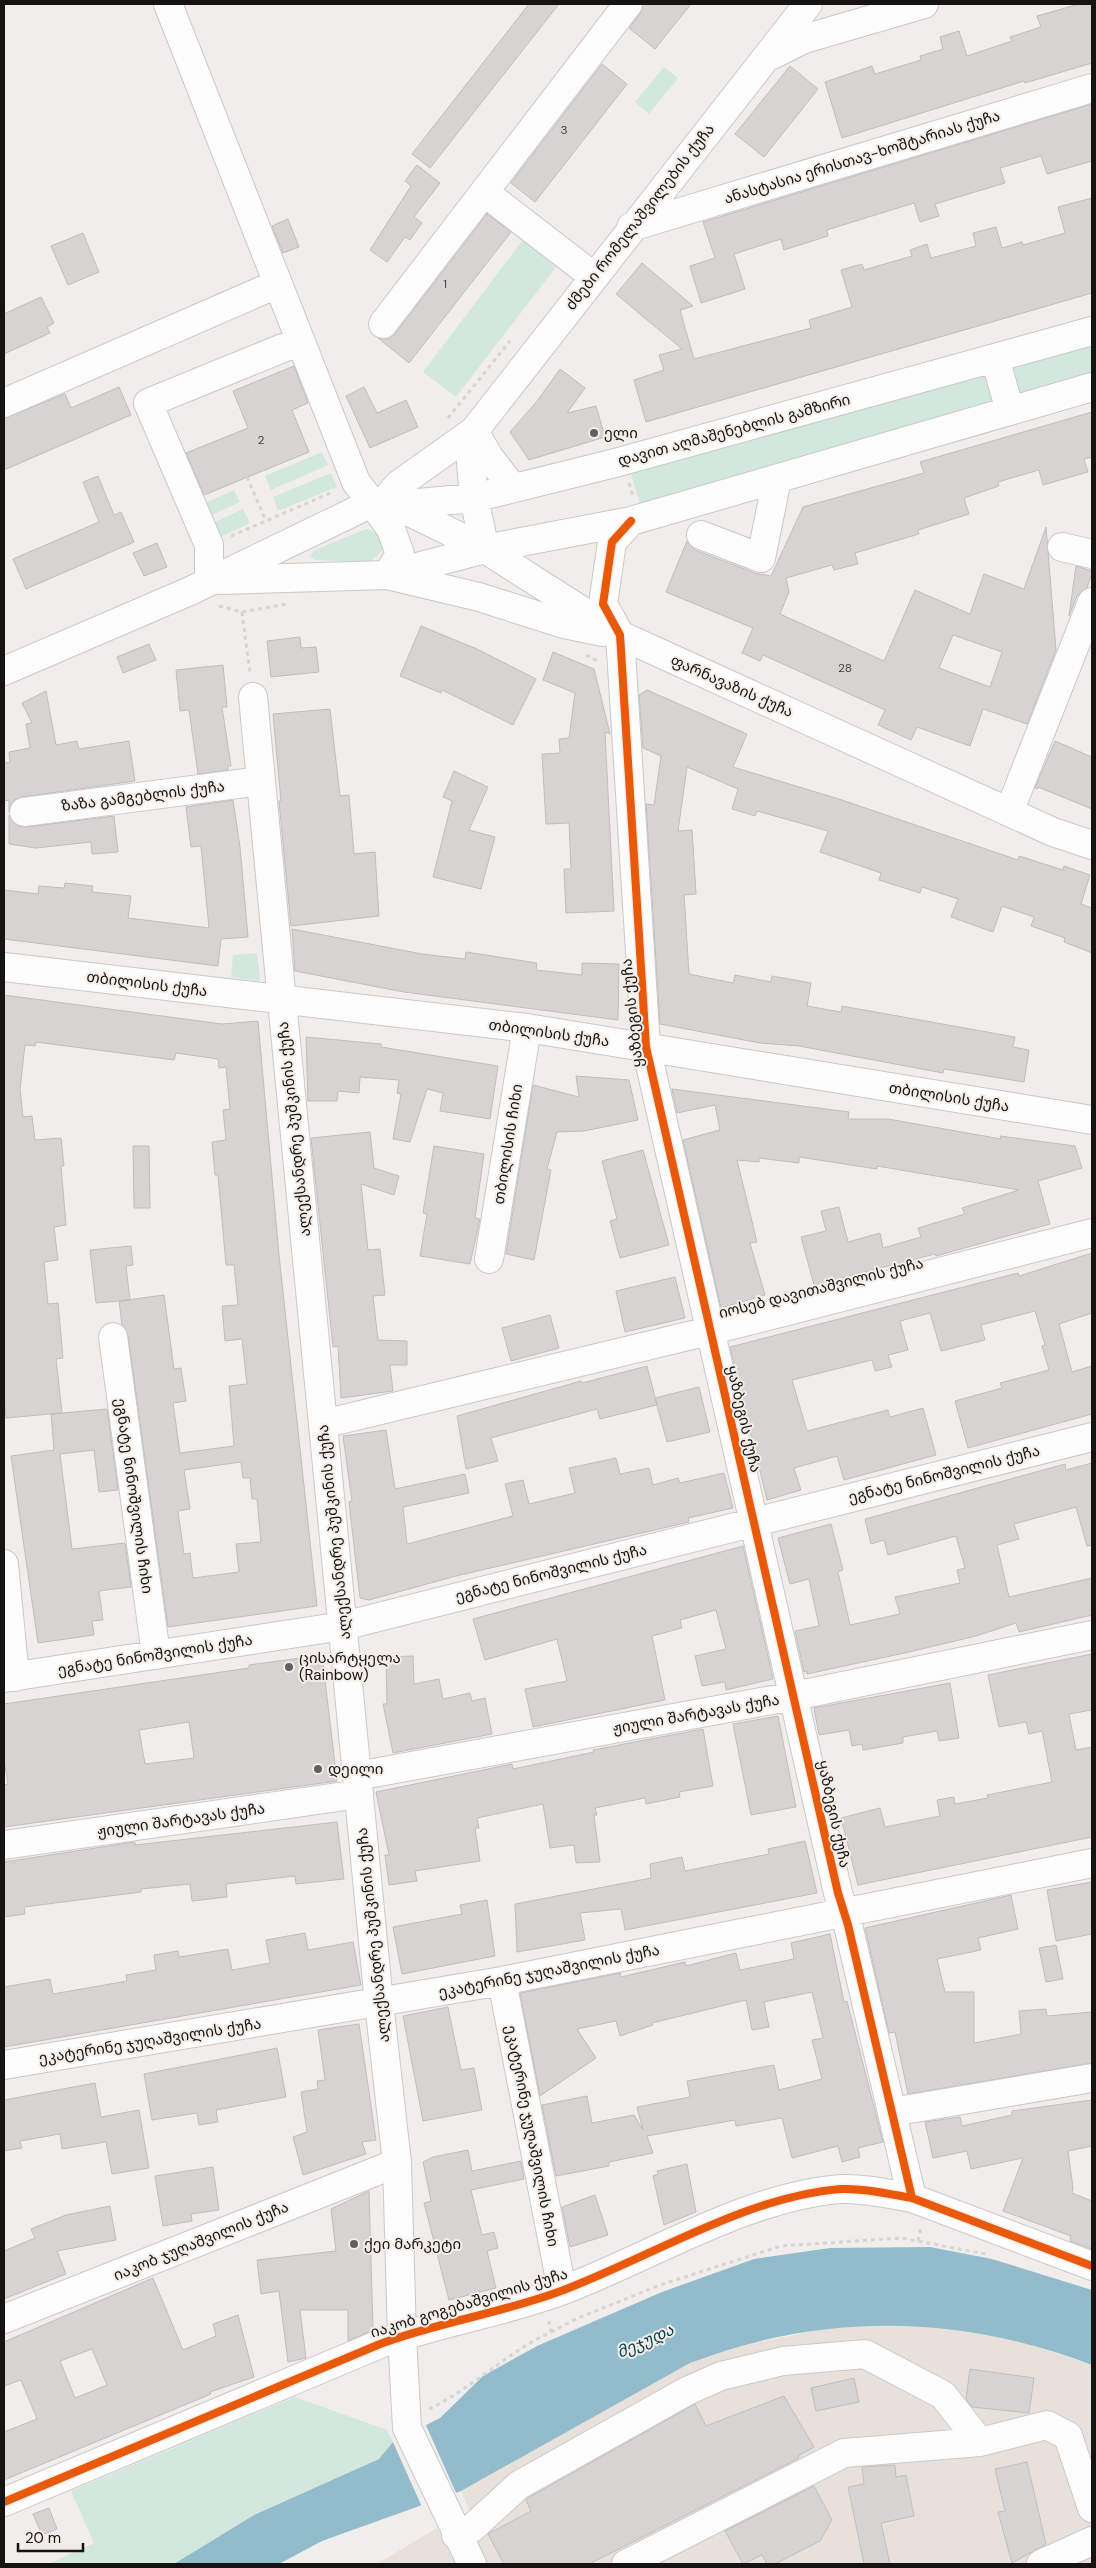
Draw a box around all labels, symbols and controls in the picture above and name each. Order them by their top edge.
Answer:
street label: ანასტასია ერისთავ-ხოშტარიას ქუჩა [722,105,1002,209]
street label: ძმები რომელაშვილების ქუჩა [561,120,719,314]
house number: 3 [560,122,568,138]
house number: 1 [443,276,447,292]
street label: დავით აღმაშენებლის გამზირი [616,389,852,471]
place label: ელი [604,423,638,443]
marker: ელი [588,427,600,439]
house number: 2 [258,432,265,448]
street label: ფარნავაზის ქუჩა [668,650,796,722]
house number: 28 [838,660,852,676]
street label: ზაზა გამგებლის ქუჩა [60,776,226,816]
street label: ყაზბეგის ქუჩა [616,958,648,1068]
street label: თბილისის ქუჩა [85,967,209,1001]
street label: თბილისის ქუჩა [487,1015,611,1051]
street label: ალექსანდრე პუშკინის ქუჩა [273,1021,315,1237]
street label: თბილისის ქუჩა [887,1078,1011,1116]
street label: თბილისის ჩიხი [489,1082,527,1206]
street label: იოსებ დავითაშვილის ქუჩა [717,1253,925,1323]
street label: ყაზბეგის ქუჩა [722,1364,766,1474]
street label: ეგნატე ნინოშვილის ჩიხი [110,1397,158,1595]
street label: ალექსანდრე პუშკინის ქუჩა [313,1424,355,1640]
street label: ეგნატე ნინოშვილის ქუჩა [846,1440,1042,1508]
street label: ეგნატე ნინოშვილის ქუჩა [453,1539,649,1607]
street label: ეგნატე ნინოშვილის ქუჩა [56,1630,254,1680]
place label: ცისარტყელა (Rainbow) [299,1648,401,1685]
marker: ცისარტყელა (Rainbow) [283,1661,295,1673]
street label: ჟიული შარტავას ქუჩა [611,1689,781,1739]
street label: ყაზბეგის ქუჩა [813,1758,855,1870]
place label: დეილი [328,1759,383,1779]
marker: დეილი [312,1763,324,1775]
street label: ჟიული შარტავას ქუჩა [96,1798,266,1842]
street label: ალექსანდრე პუშკინის ქუჩა [352,1827,394,2043]
street label: ეკატერინე ჯუღაშვილის ქუჩა [437,1940,661,2002]
street label: ეკატერინე ჯუღაშვილის ქუჩა [37,2014,263,2068]
street label: ეკატერინე ჯუღაშვილის ჩიხი [501,2024,563,2248]
street label: იაკობ ჯუღაშვილის ქუჩა [110,2197,292,2285]
place label: ქეი მარკეტი [364,2234,461,2254]
marker: ქეი მარკეტი [348,2238,360,2250]
street label: იაკობ გოგებაშვილის ქუჩა [368,2263,570,2343]
water label: მეჯუდა [613,2319,677,2363]
scale bar [18,2520,82,2552]
text: 20 m [25,2528,61,2548]

